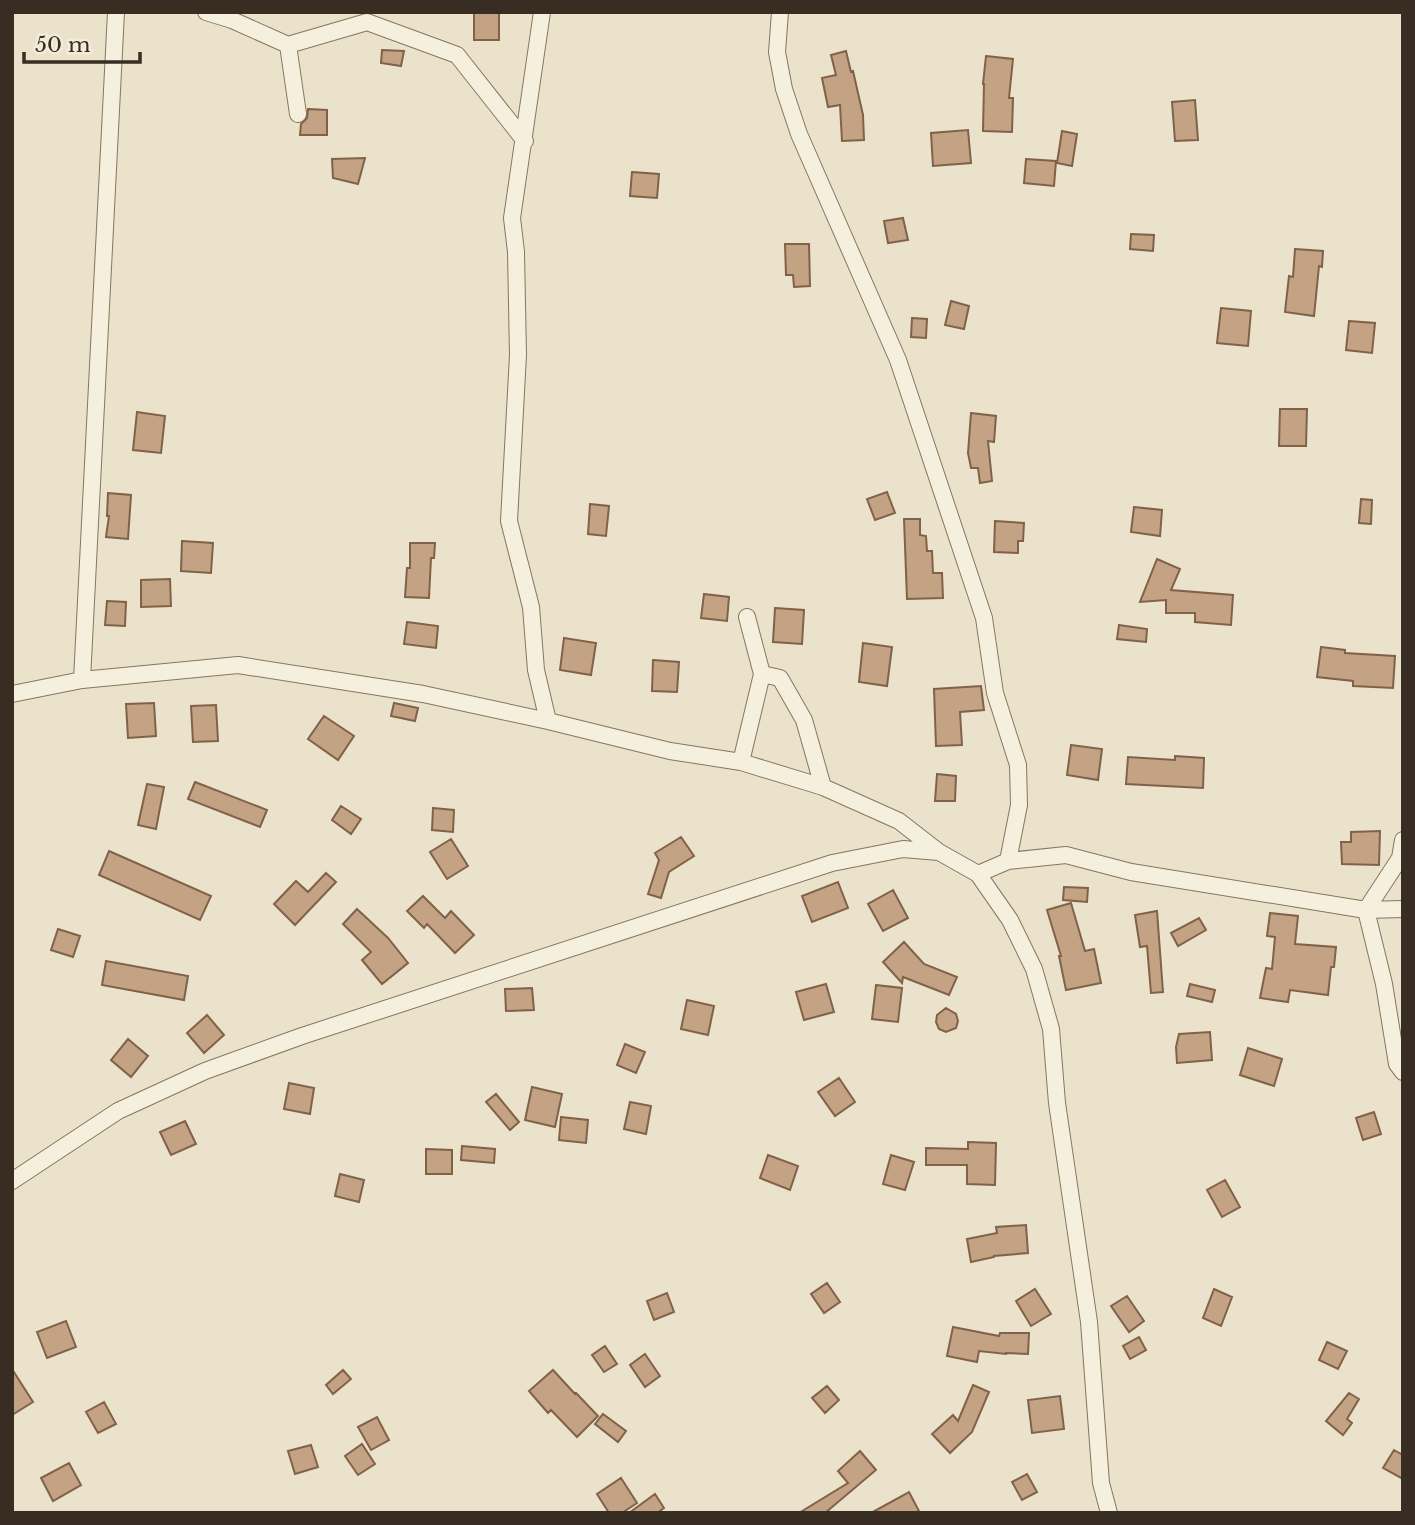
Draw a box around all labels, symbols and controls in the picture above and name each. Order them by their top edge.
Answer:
scale bar [24,21,140,65]
text: 50 m [35,32,91,58]

